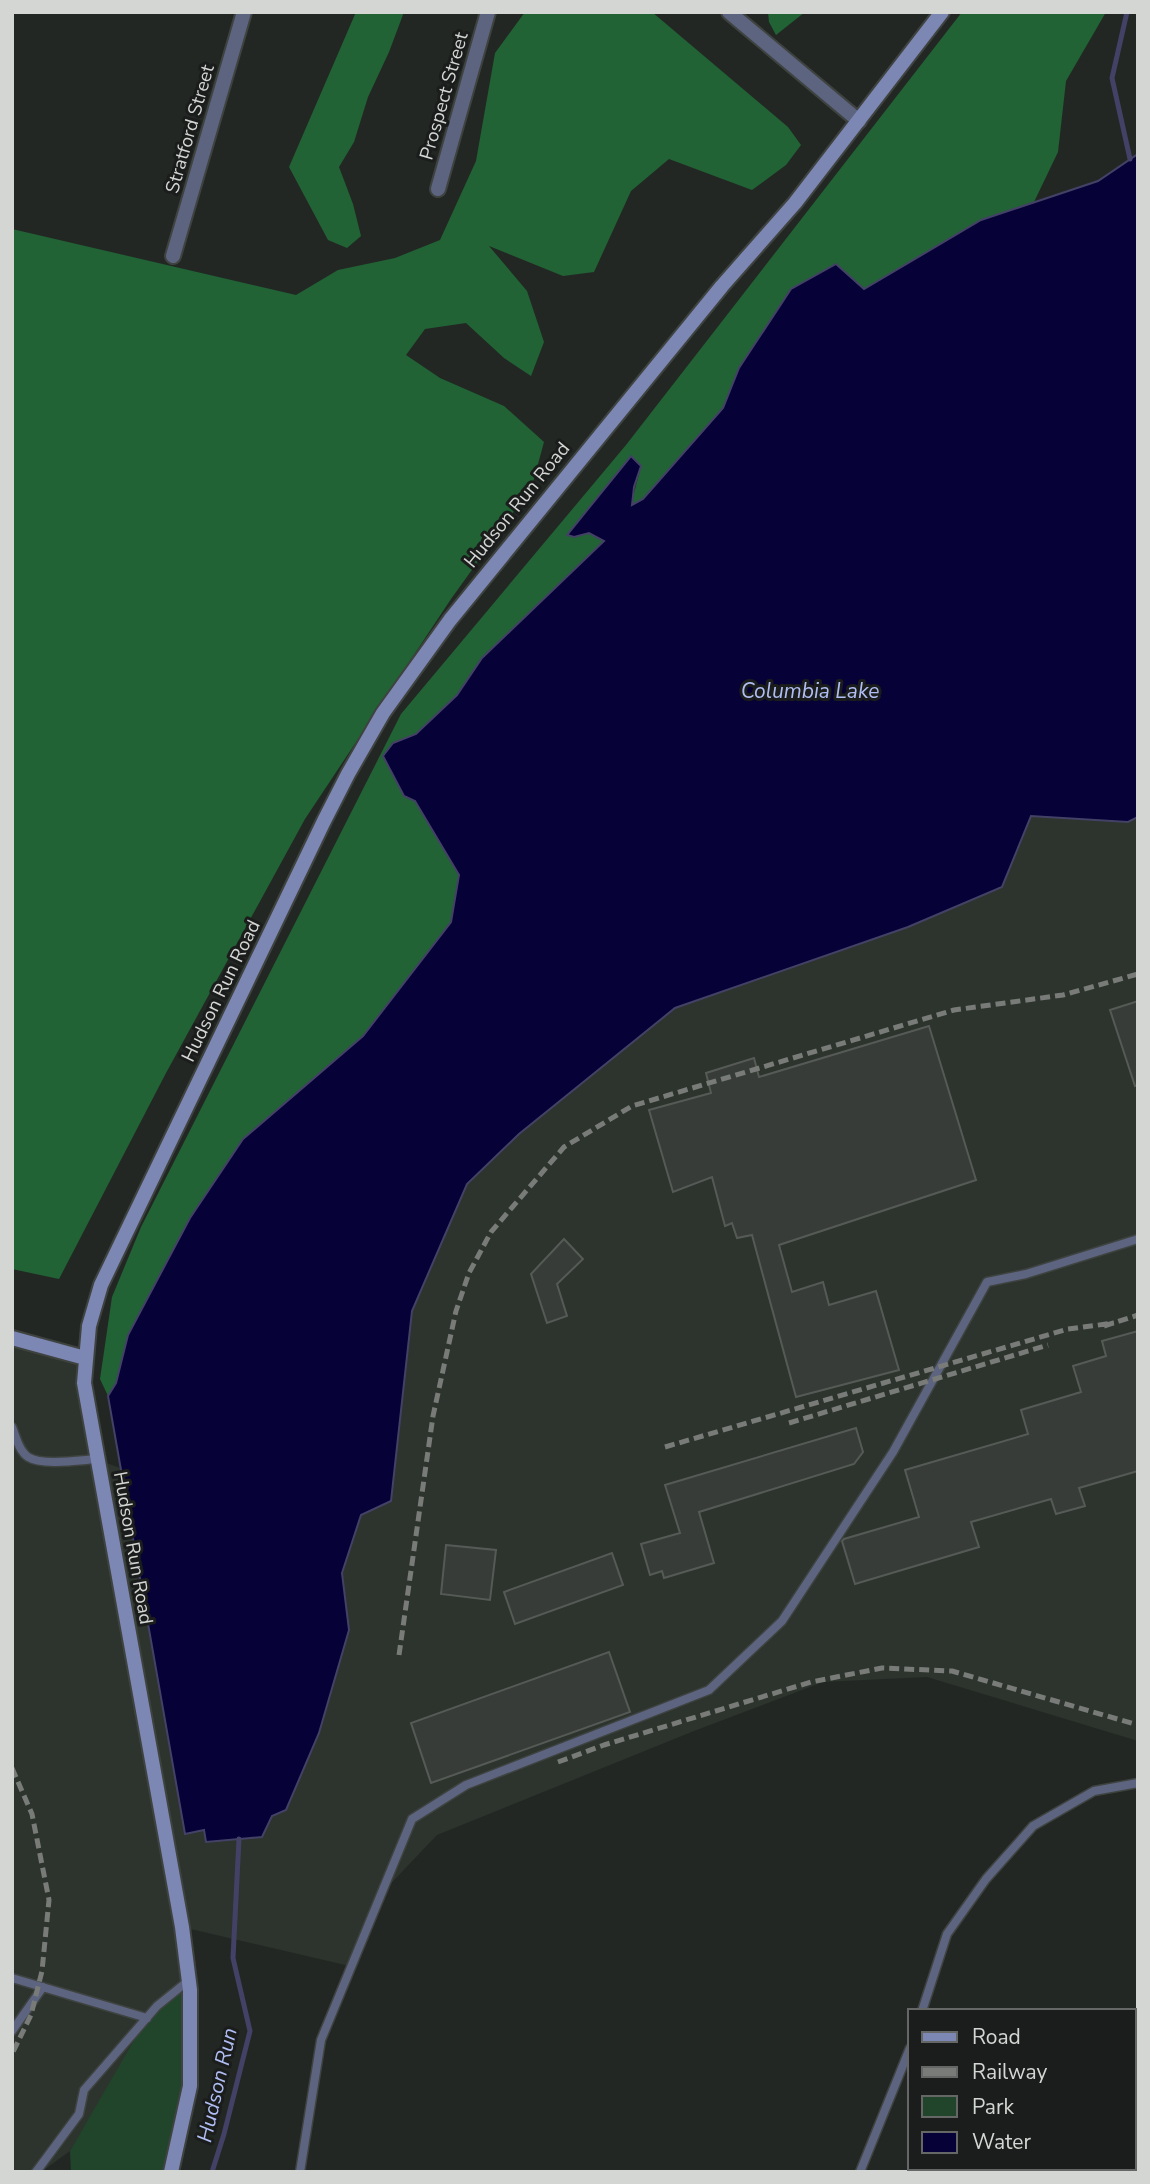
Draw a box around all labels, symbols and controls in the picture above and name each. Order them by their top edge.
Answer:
street label: Prospect Street [413,29,475,163]
street label: Stratford Street [159,61,221,196]
street label: Hudson Run Road [458,437,576,573]
water label: Columbia Lake [741,677,879,705]
street label: Hudson Run Road [175,916,267,1066]
street label: Hudson Run Road [107,1470,159,1626]
legend [908,2009,1136,2170]
text: Road [972,2023,1021,2051]
water label: Hudson Run [190,2025,244,2145]
text: Railway [972,2058,1047,2086]
text: Park [972,2093,1014,2121]
text: Water [972,2128,1031,2156]

